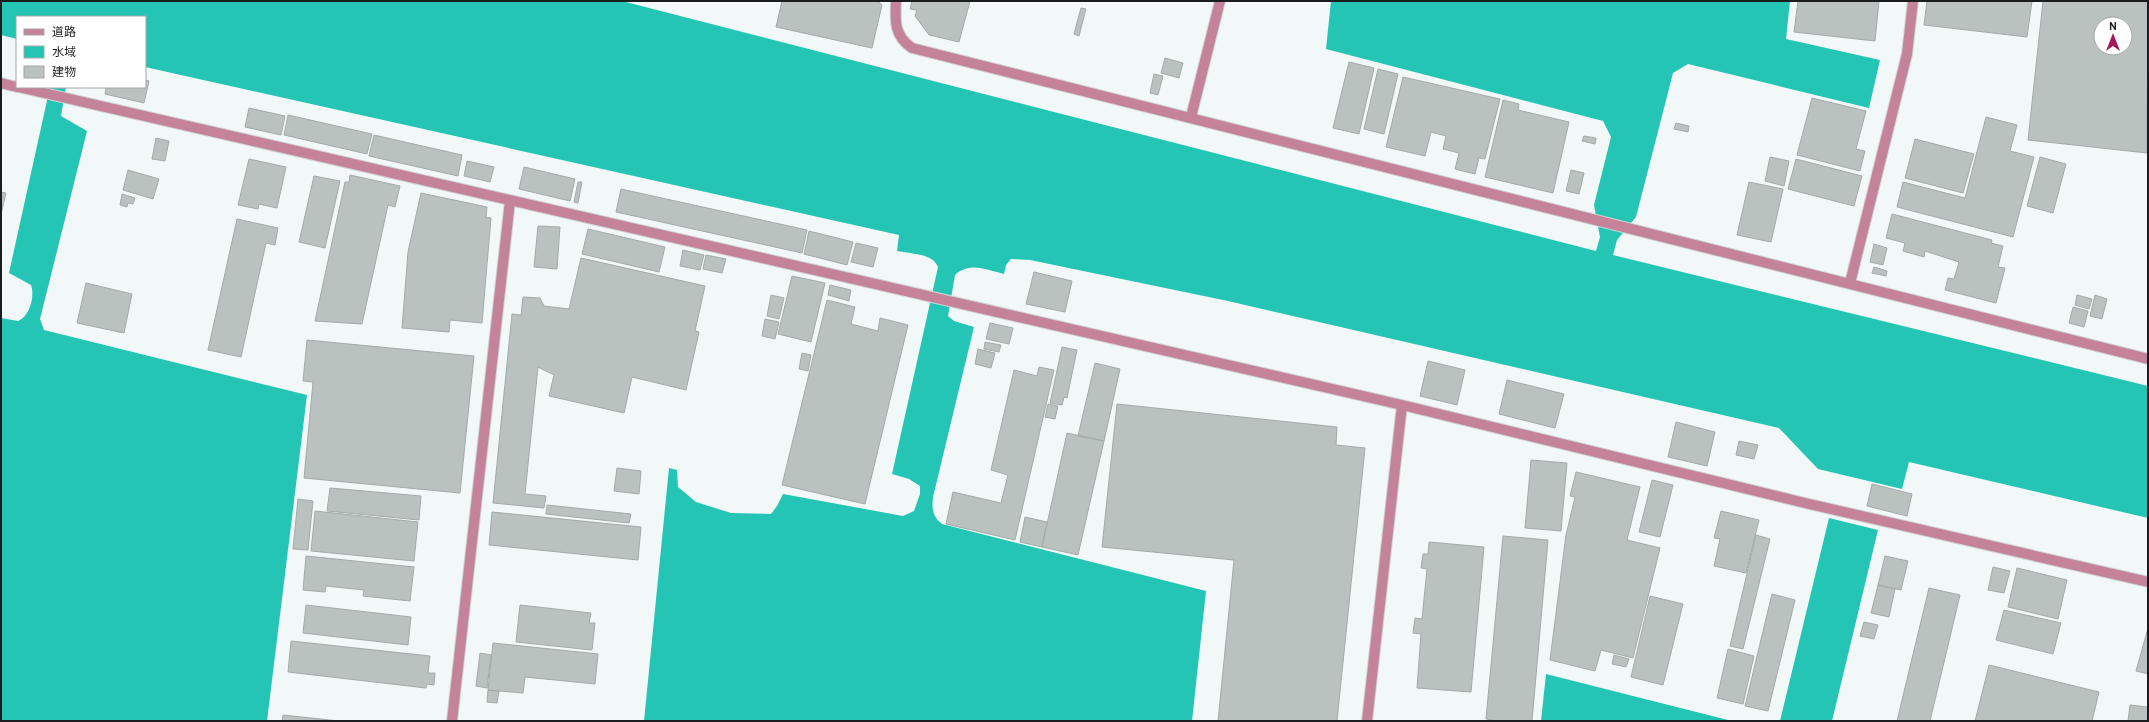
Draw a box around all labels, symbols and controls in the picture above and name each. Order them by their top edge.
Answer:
legend [16,16,146,88]
north arrow [2093,16,2133,56]
text: N [2109,20,2117,34]
text: 道路 [52,25,76,41]
text: 水域 [52,45,76,61]
text: 建物 [52,65,76,81]

